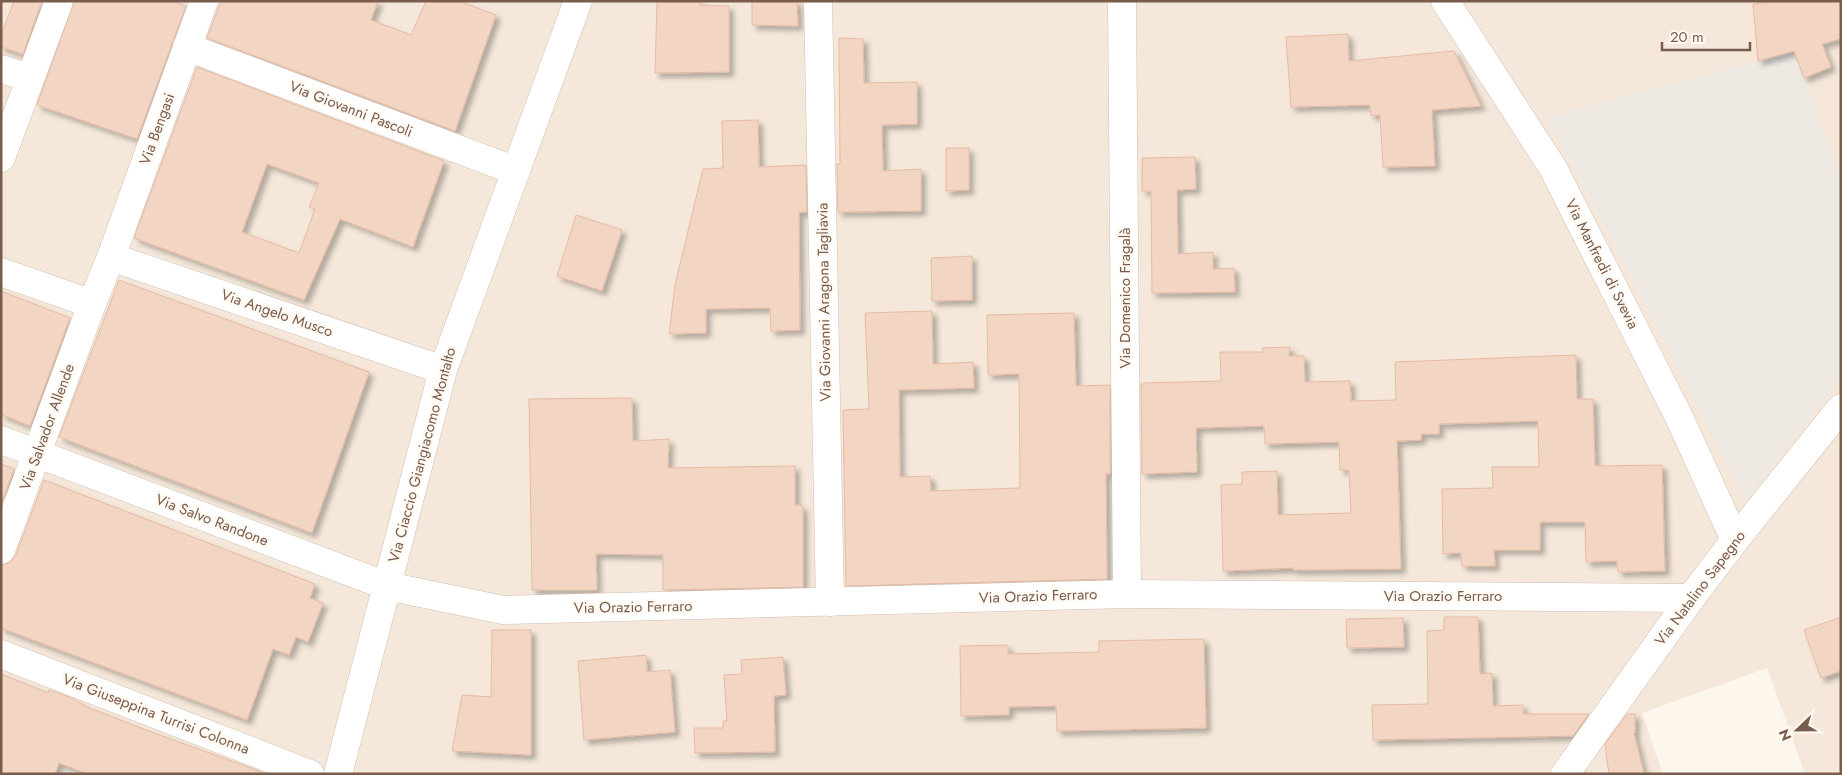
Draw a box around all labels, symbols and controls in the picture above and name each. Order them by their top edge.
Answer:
scale bar [1662,20,1750,52]
text: 20 m [1670,26,1704,48]
street label: Via Giovanni Pascoli [286,75,416,143]
street label: Via Bengasi [134,90,180,168]
street label: Via Manfredi di Svevia [1560,195,1644,333]
street label: Via Giovanni Aragona Tagliavia [811,202,837,402]
street label: Via Domenico Fragalà [1114,227,1136,369]
street label: Via Angelo Musco [218,284,336,342]
street label: Via Ciaccio Giangiacomo Montalto [383,345,461,565]
street label: Via Salvador Allende [14,360,80,493]
street label: Via Salvo Randone [152,488,272,552]
street label: Via Natalino Sapegno [1649,526,1751,650]
street label: Via Orazio Ferraro [978,583,1098,609]
street label: Via Orazio Ferraro [1384,585,1502,607]
street label: Via Orazio Ferraro [574,595,692,619]
street label: Via Giuseppina Turrisi Colonna [59,668,253,760]
north arrow [1772,705,1822,755]
text: N [1774,726,1796,744]

